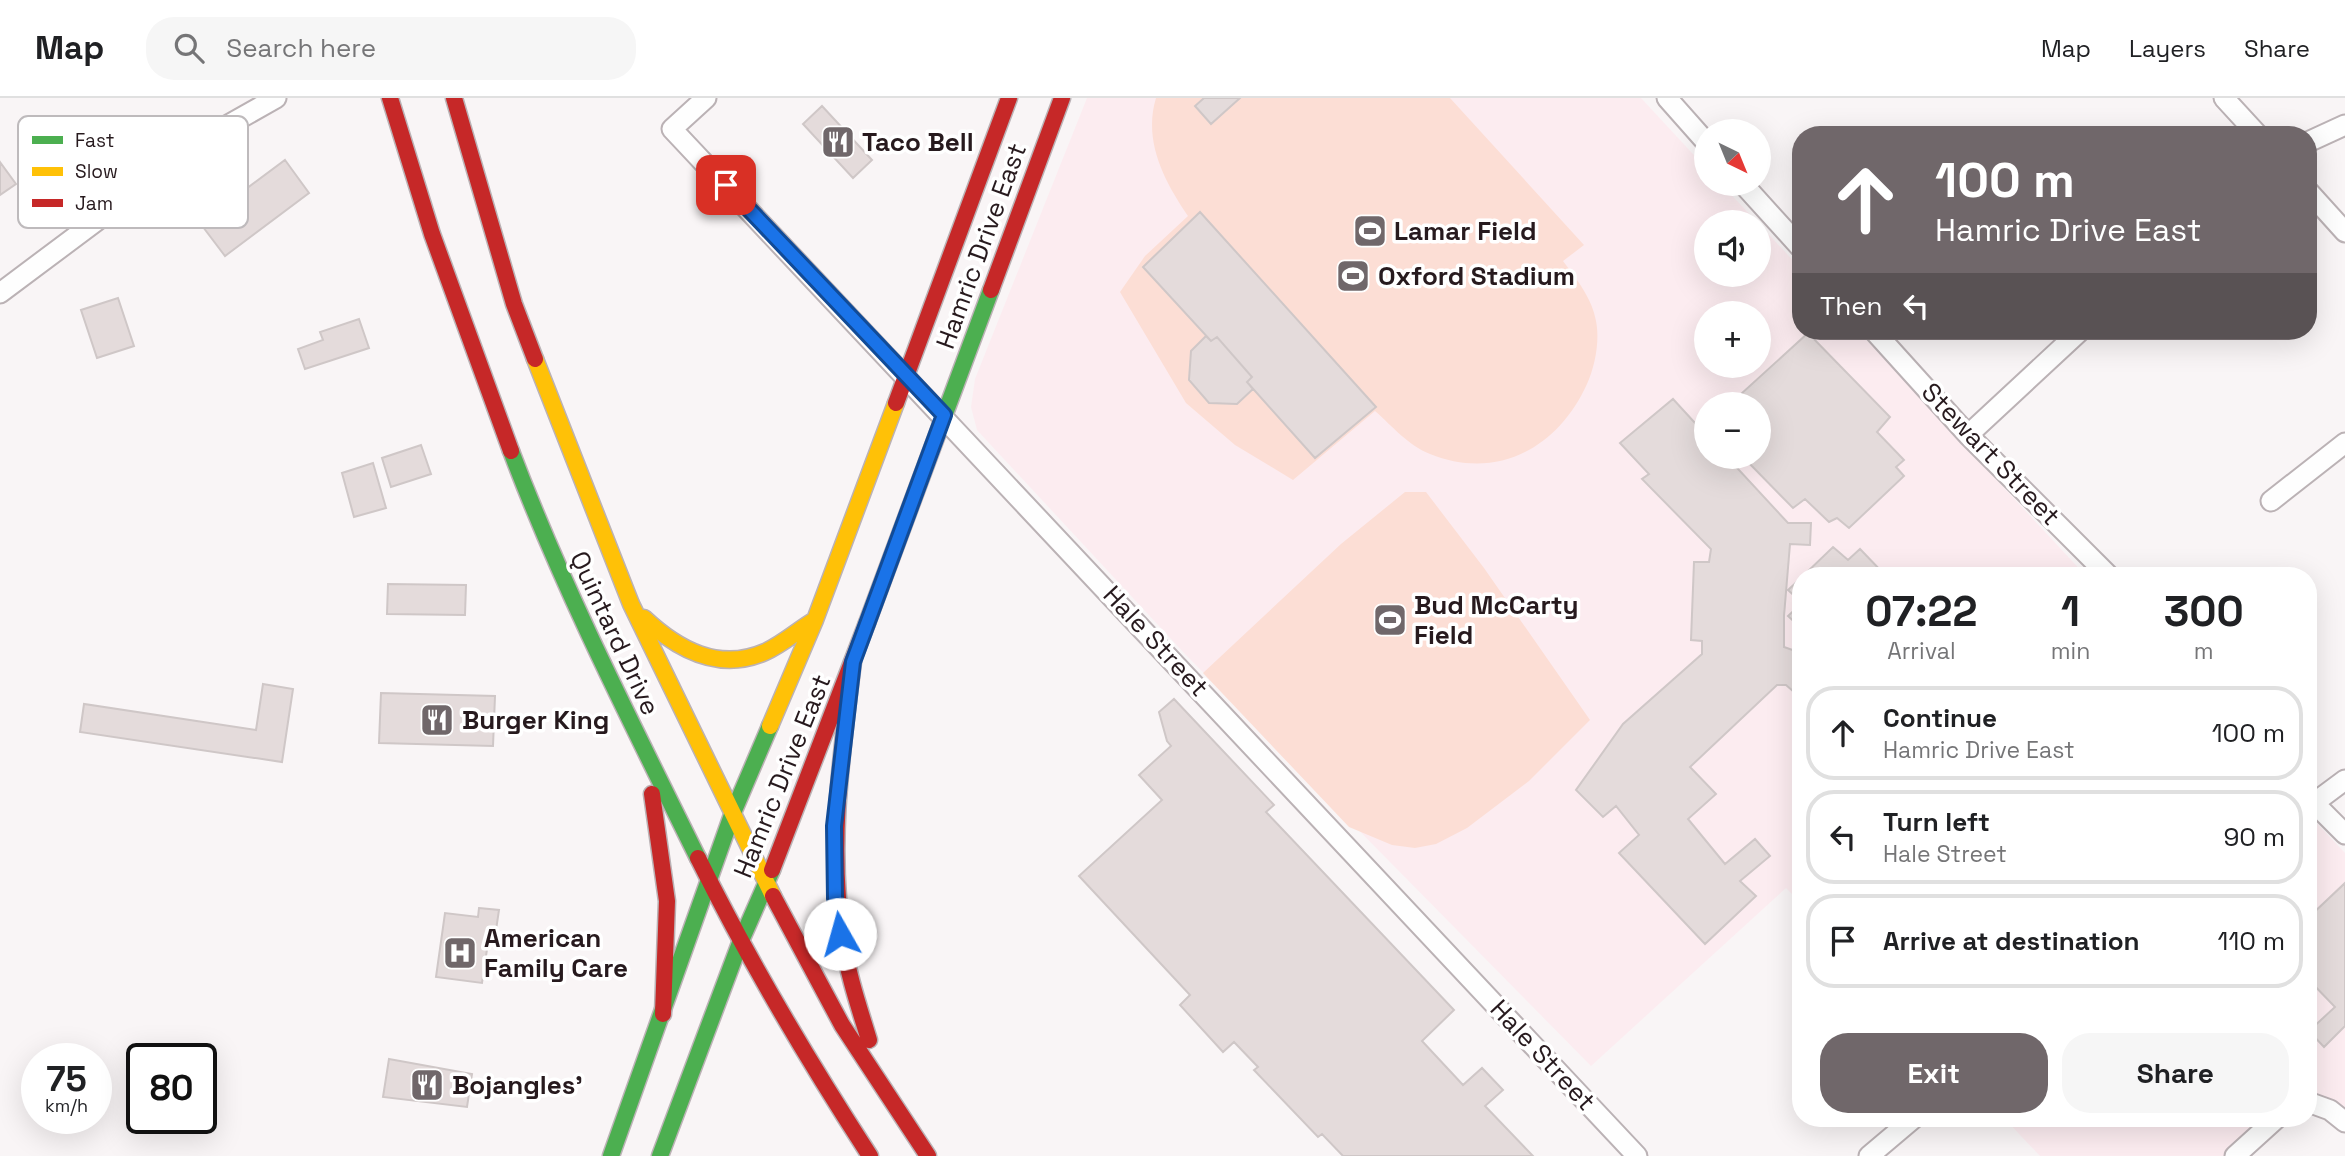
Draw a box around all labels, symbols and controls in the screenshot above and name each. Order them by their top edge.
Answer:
search box [146,17,636,80]
text: Map [35,27,104,69]
icon: search [170,29,208,67]
text: Search here [226,31,376,65]
text: Map [2041,33,2091,64]
text: Layers [2129,33,2206,64]
text: Share [2244,33,2310,64]
legend [18,116,248,228]
north arrow [1694,119,1771,196]
map controls [1694,119,1771,469]
restaurant icon: Taco Bell [819,123,857,161]
place label: Taco Bell [862,125,974,159]
text: Fast [75,128,115,153]
street label: Hamric Drive East [928,138,1034,354]
text: 100 m [1935,149,2075,211]
icon: ahead [1820,154,1911,245]
pin [696,155,756,215]
text: Slow [75,159,118,184]
icon: arrive [707,166,745,204]
text: Jam [75,191,113,216]
button: sound [1694,210,1771,287]
text: Hamric Drive East [1935,210,2202,250]
sports icon: Lamar Field [1351,212,1389,250]
place label: Lamar Field [1394,214,1537,248]
sports icon: Oxford Stadium [1334,257,1372,295]
place label: Oxford Stadium [1378,259,1575,293]
icon: left [1897,287,1935,325]
text: Then [1820,289,1883,323]
button: + [1694,301,1771,378]
street label: Stewart Street [1914,375,2068,533]
button: − [1694,392,1771,469]
street label: Quintard Drive [562,546,668,720]
street label: Hale Street [1096,578,1216,704]
text: 07:22 [1865,585,1977,638]
text: 1 [2061,585,2080,638]
text: 300 [2164,585,2244,638]
place label: Bud McCarty Field [1414,588,1579,652]
sports icon: Bud McCarty Field [1371,601,1409,639]
text: Arrival [1887,636,1956,666]
text: min [2051,636,2090,666]
text: m [2194,636,2214,666]
street label: Hamric Drive East [726,669,838,883]
restaurant icon: Burger King [418,701,456,739]
text: Continue [1883,701,1997,735]
place label: Burger King [462,703,609,737]
icon: ahead [1824,714,1862,752]
text: 100 m [2212,716,2285,750]
text: Hamric Drive East [1883,735,2075,765]
text: Turn left [1883,805,1990,839]
icon: left [1824,818,1862,856]
text: 90 m [2223,820,2285,854]
text: Hale Street [1883,839,2007,869]
position arrow [803,897,877,971]
place label: American Family Care [484,921,628,985]
icon: arrive [1824,922,1862,960]
text: Arrive at destination [1883,924,2140,958]
text: 110 m [2218,924,2285,958]
hospital icon: American Family Care [441,934,479,972]
street label: Hale Street [1483,992,1603,1118]
button: Exit [1820,1033,2048,1113]
button: Share [2062,1033,2289,1113]
speed limit sign: 80 [126,1043,217,1134]
text: 75 [46,1057,87,1101]
restaurant icon: Bojangles' [408,1066,446,1104]
place label: Bojangles' [452,1068,583,1102]
text: km/h [45,1094,88,1117]

